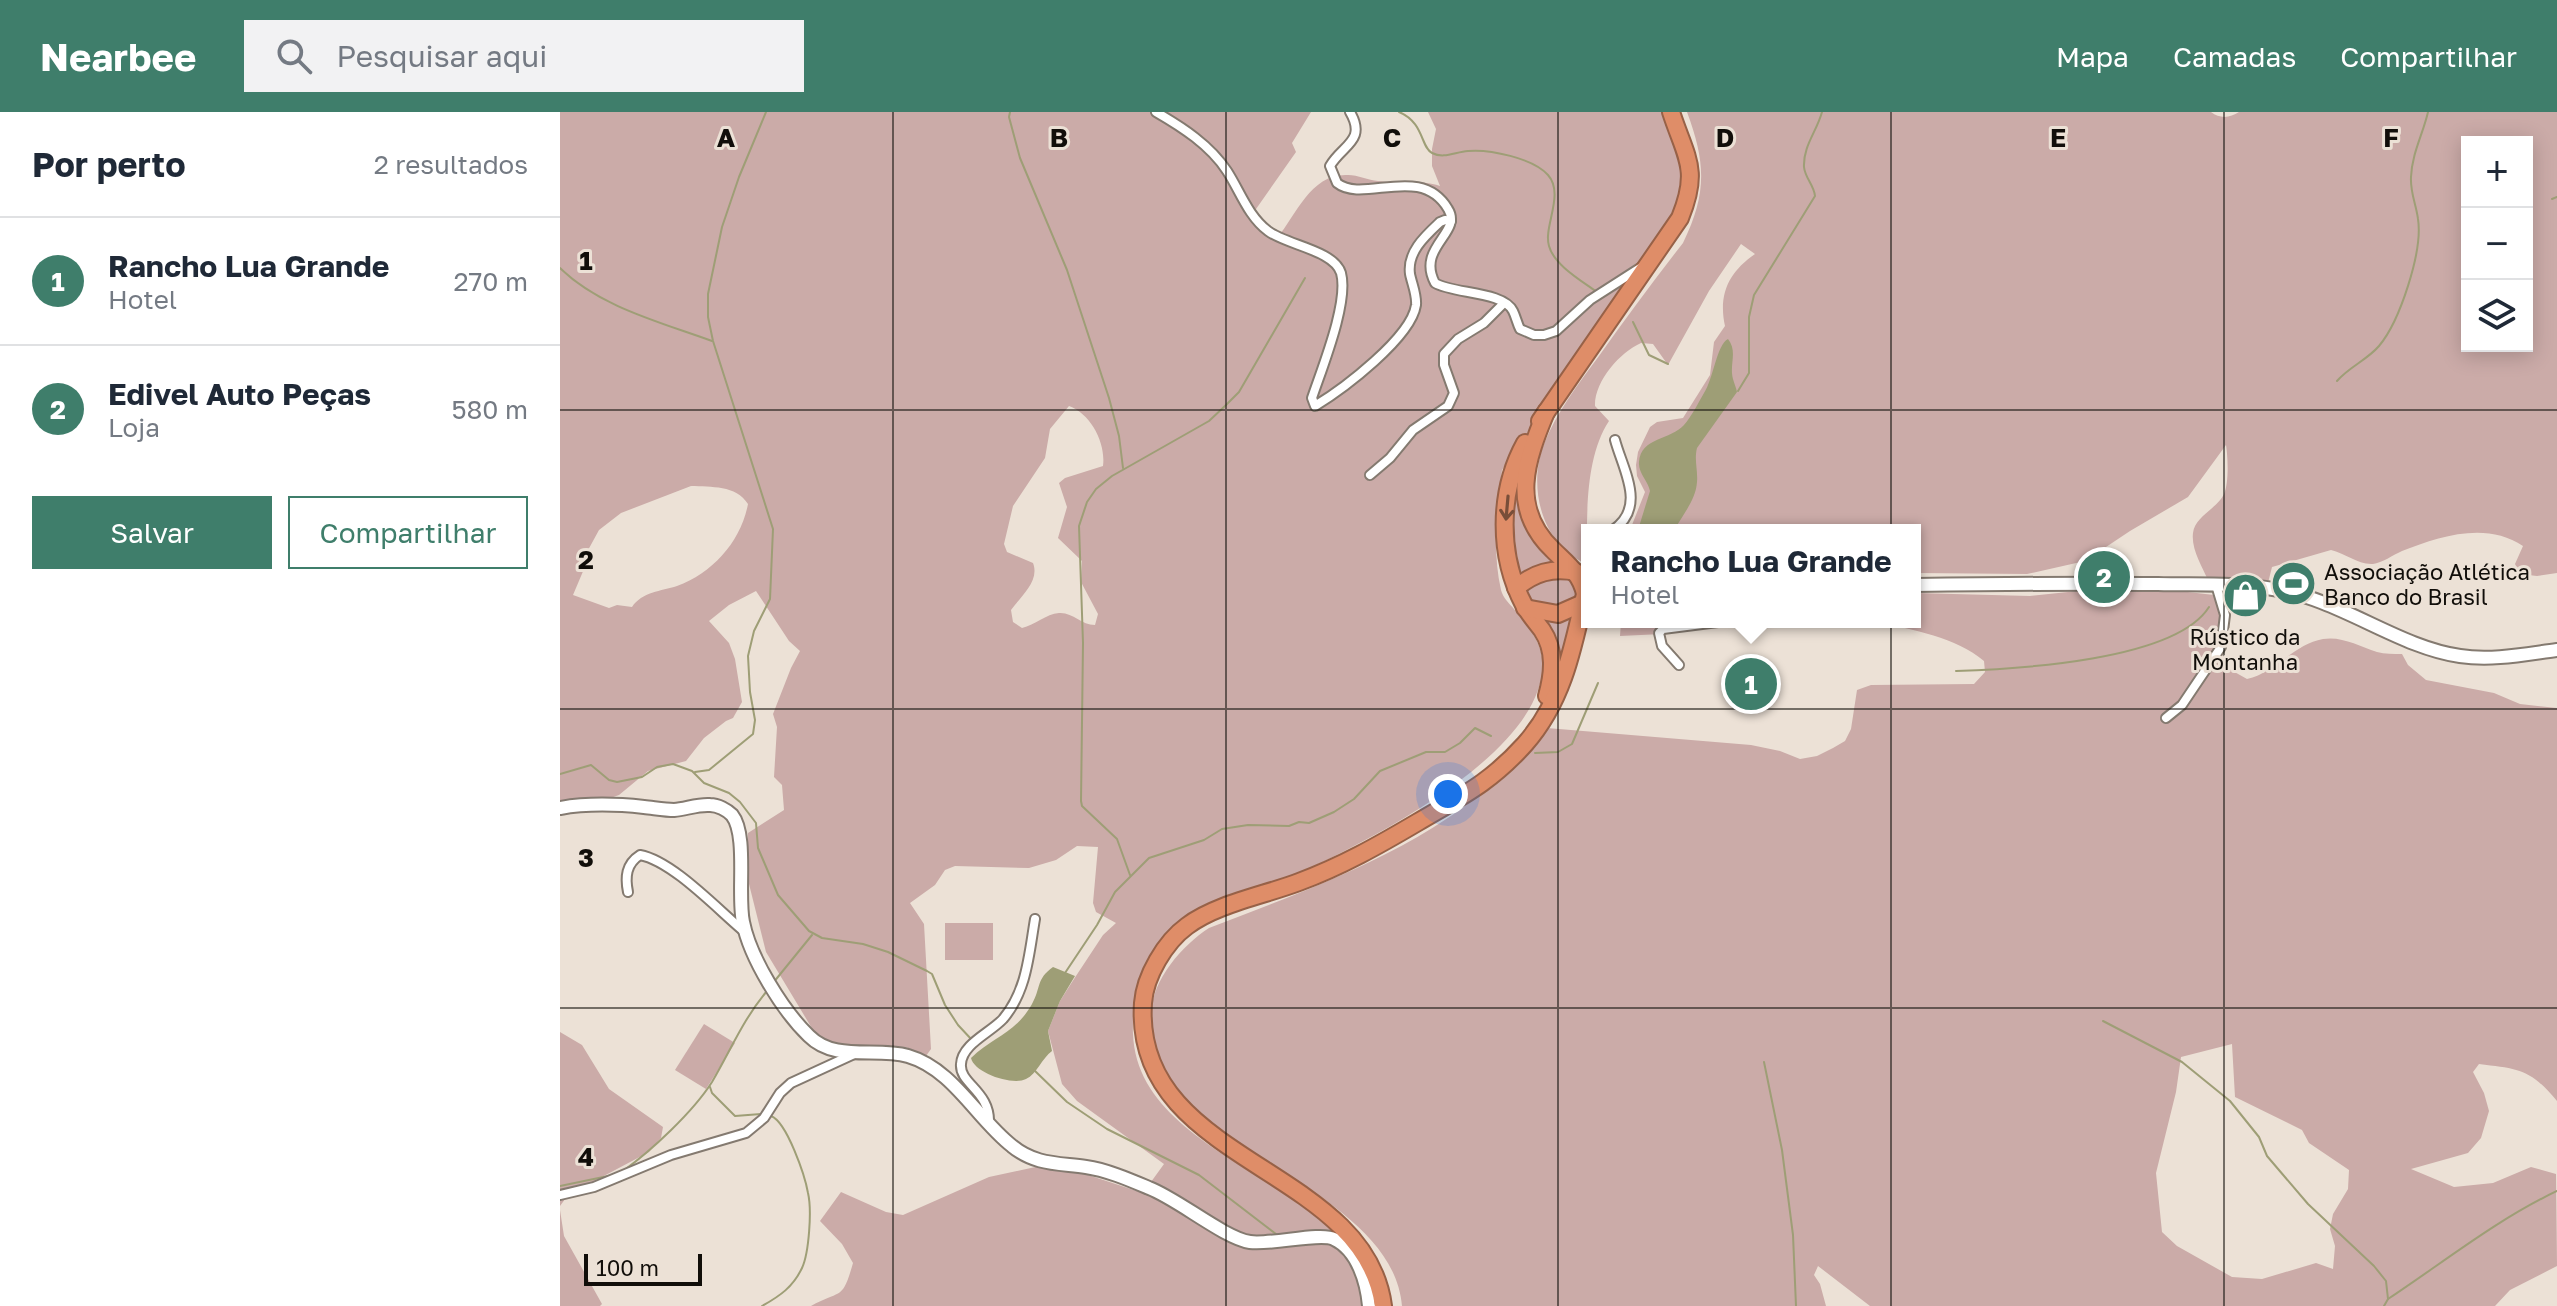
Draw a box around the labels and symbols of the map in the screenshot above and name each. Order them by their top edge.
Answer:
text: A [717,122,736,153]
text: B [1050,122,1068,153]
text: C [1383,122,1401,153]
text: D [1716,122,1734,153]
text: E [2050,122,2066,153]
text: F [2383,122,2399,153]
text: 1 [579,245,593,276]
one-way arrow [1499,494,1514,521]
text: 2 [578,544,594,575]
pin: 2 [2078,547,2130,607]
place label: Associação Atlética Banco do Brasil [2324,558,2530,610]
sports icon: Associação Atlética Banco do Brasil [2269,560,2317,608]
shop icon: Rústico da Montanha [2221,571,2269,619]
place label: Rústico da Montanha [2190,623,2300,675]
pin: 1 [1725,654,1777,714]
your location [1428,774,1468,814]
text: 3 [578,842,594,873]
text: 4 [578,1141,594,1172]
scale bar [584,1250,702,1286]

